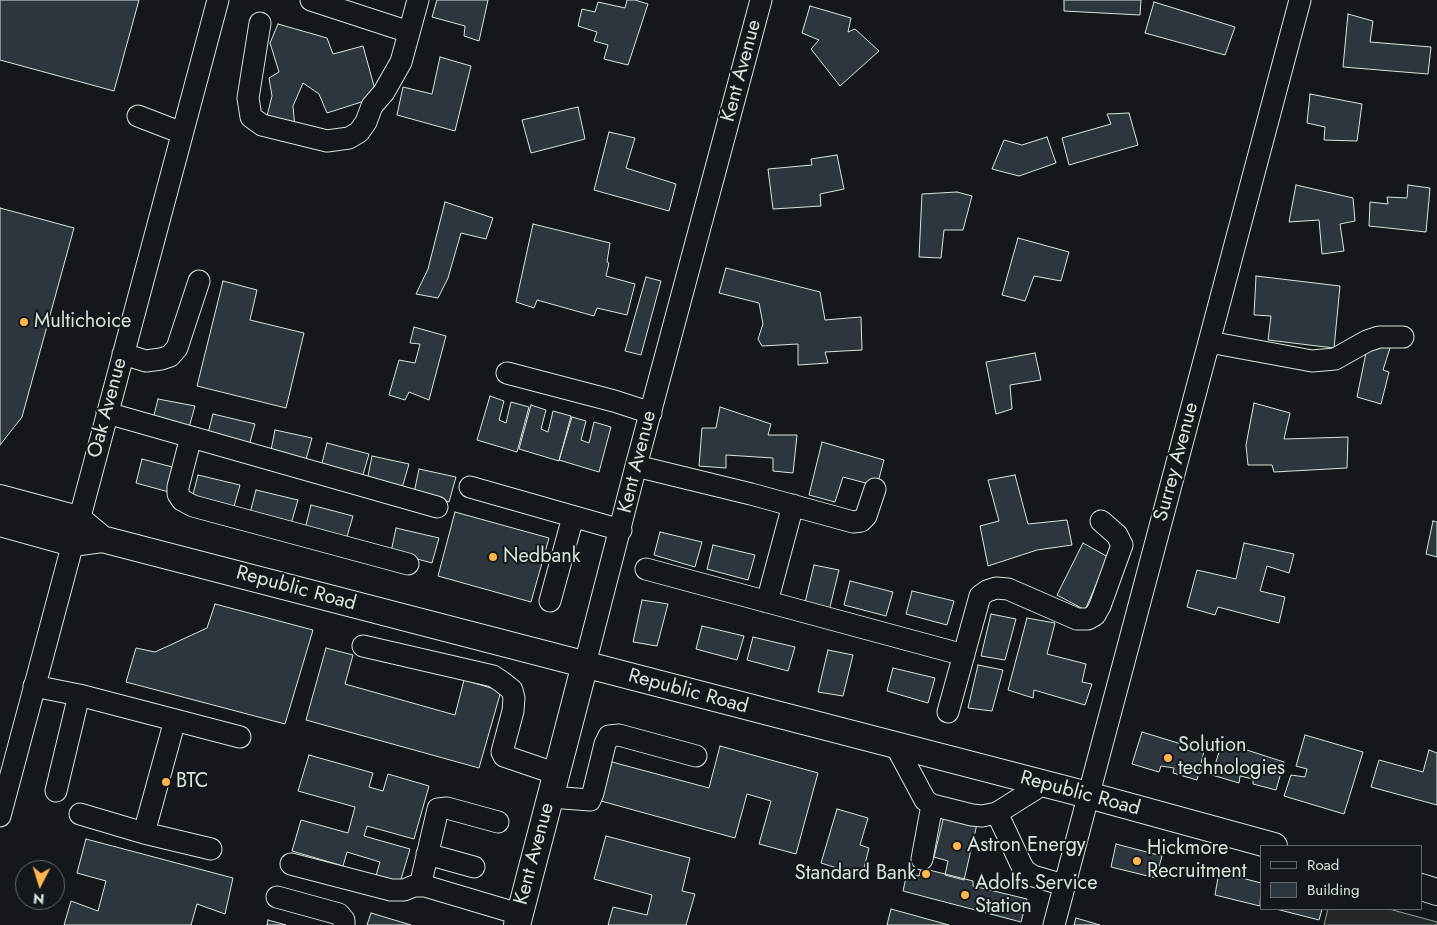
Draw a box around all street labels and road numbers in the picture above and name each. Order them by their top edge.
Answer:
street label: Kent Avenue [717,17,767,125]
street label: Oak Avenue [83,355,133,461]
street label: Surrey Avenue [1150,400,1204,524]
street label: Kent Avenue [614,408,662,516]
street label: Republic Road [233,561,359,617]
street label: Republic Road [625,664,751,720]
street label: Republic Road [1017,766,1143,822]
street label: Kent Avenue [510,800,560,908]

